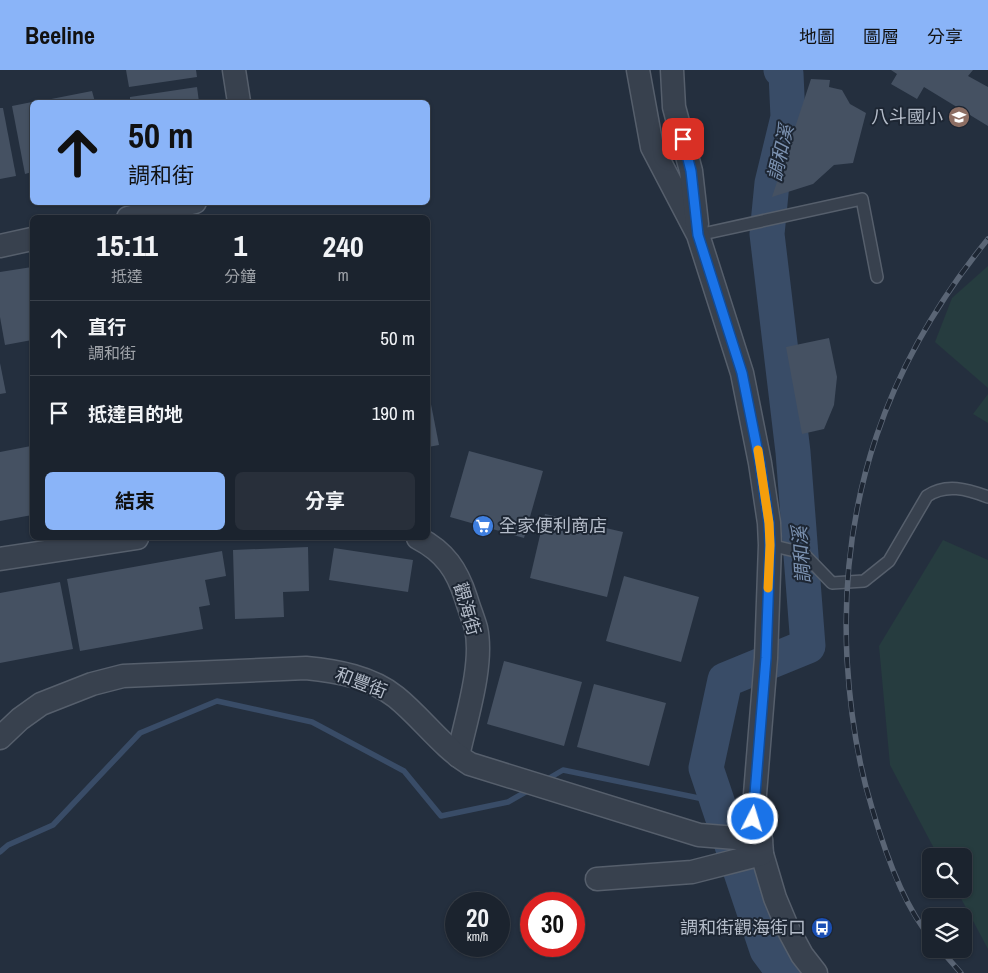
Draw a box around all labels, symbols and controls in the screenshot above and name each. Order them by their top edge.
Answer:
text: Beeline [25,19,95,51]
text: 地圖 [799,24,835,49]
text: 圖層 [863,24,899,49]
text: 分享 [927,24,963,49]
place label: 八斗國小 [871,104,943,129]
school or university icon: 八斗國小 [947,105,971,129]
text: 50 m [128,112,193,159]
pin [662,118,704,160]
water label: 調和溪 [761,119,800,184]
icon: ahead [45,120,110,185]
icon: arrive [669,125,697,153]
text: 調和街 [128,160,194,190]
text: 15:11 [96,225,158,265]
text: 1 [233,225,247,265]
text: 240 [323,226,364,266]
text: m [338,264,349,286]
text: 抵達 [111,265,143,287]
text: 分鐘 [224,265,256,287]
text: 直行 [88,314,126,340]
icon: ahead [45,324,73,352]
text: 50 m [380,325,415,351]
text: 調和街 [88,342,136,364]
icon: arrive [45,399,73,427]
text: 190 m [372,400,415,426]
text: 抵達目的地 [88,401,183,427]
button: 結束 [45,472,225,530]
button: 分享 [235,472,415,530]
place label: 全家便利商店 [499,513,607,538]
supermarket icon: 全家便利商店 [471,514,495,538]
water label: 調和溪 [786,523,816,584]
street label: 觀海街 [448,579,487,638]
street label: 和豐街 [331,661,391,704]
position arrow [726,792,778,844]
map controls [922,848,972,958]
button: search [922,848,972,898]
speed limit sign: 30 [520,892,585,957]
text: 20 [466,901,489,935]
button: layers [922,908,972,958]
place label: 調和街觀海街口 [680,915,806,940]
bus stop icon: 調和街觀海街口 [810,916,834,940]
text: km/h [467,929,488,945]

